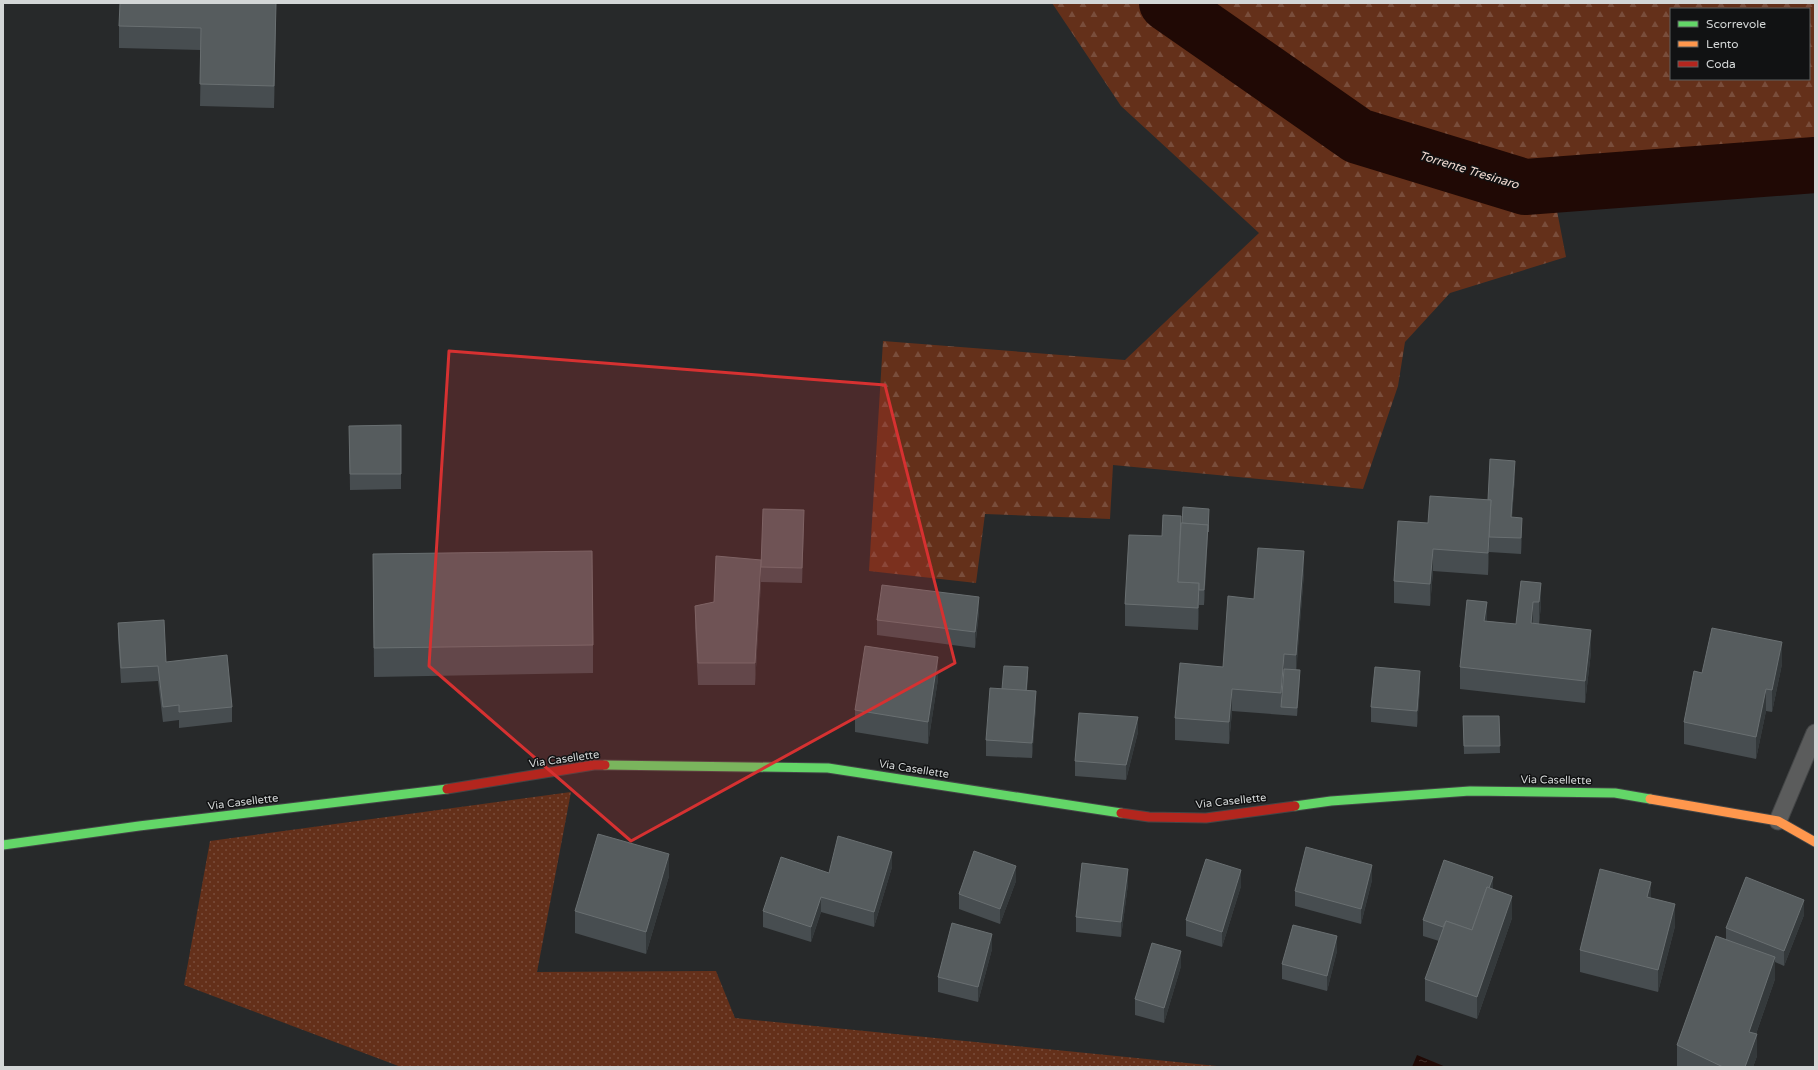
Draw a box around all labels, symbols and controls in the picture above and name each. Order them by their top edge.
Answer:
legend [1670,8,1810,80]
text: Scorrevole [1706,17,1766,31]
text: Lento [1706,37,1739,51]
text: Coda [1706,57,1736,71]
water label: Torrente Tresinaro [1417,148,1521,192]
street label: Via Casellette [528,748,600,770]
street label: Via Casellette [878,757,950,781]
street label: Via Casellette [1520,773,1592,787]
street label: Via Casellette [207,791,279,813]
street label: Via Casellette [1195,791,1267,811]

